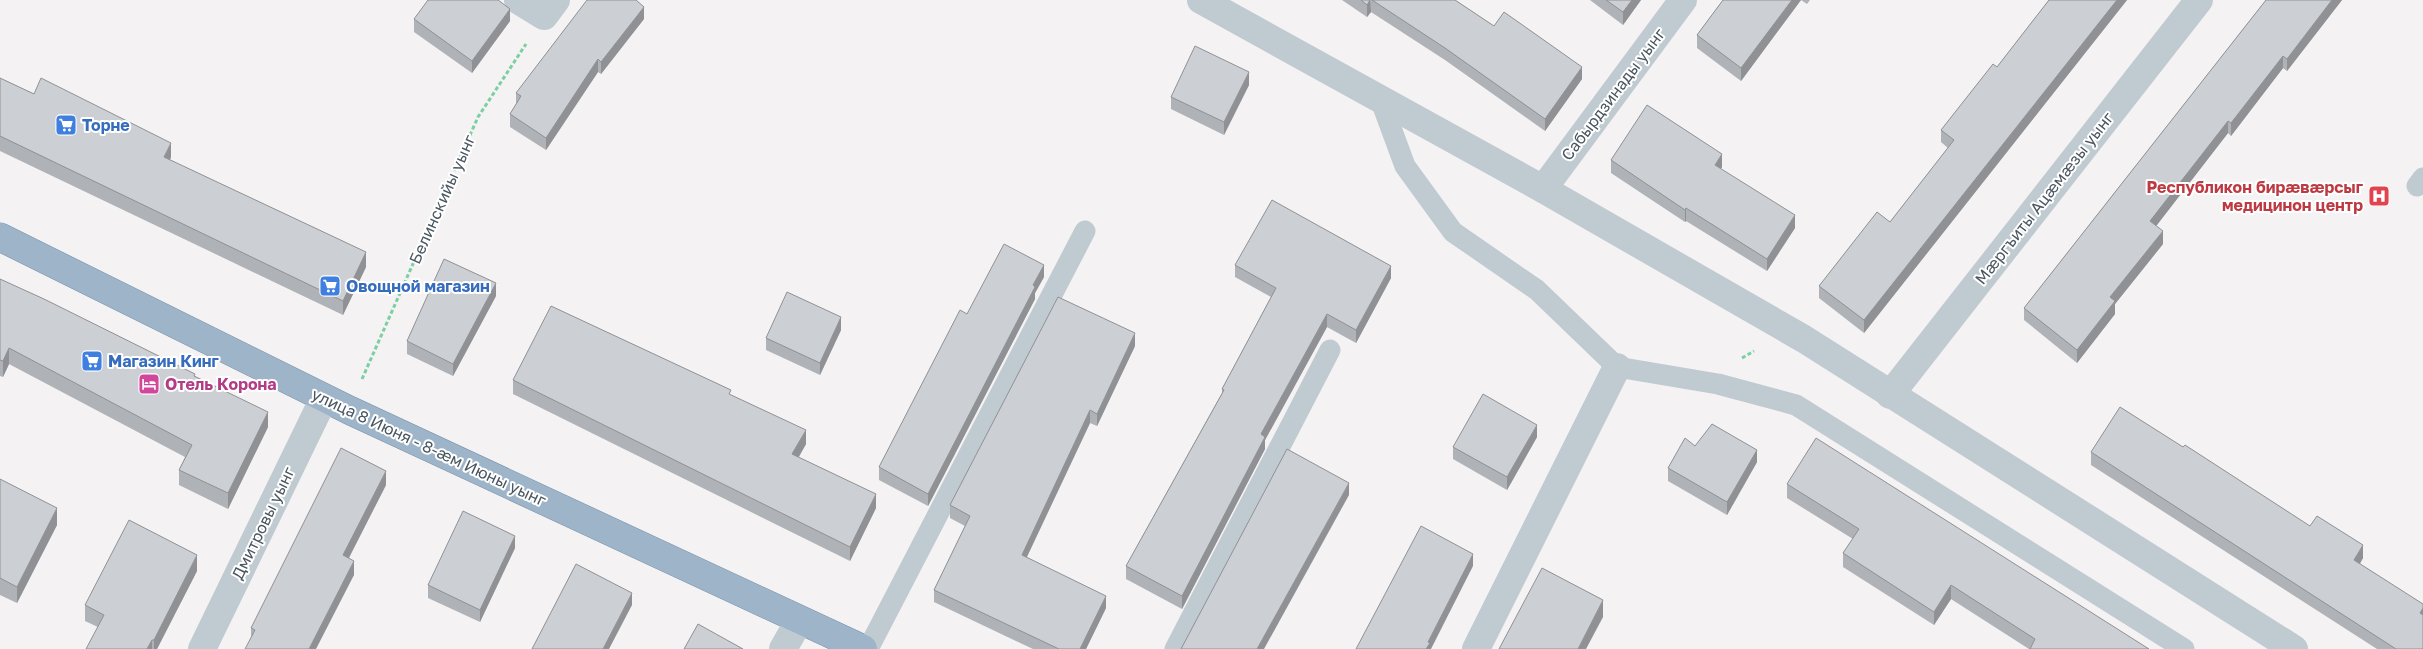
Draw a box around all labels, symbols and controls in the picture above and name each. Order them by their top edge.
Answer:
street label: Сабырдзинады уынг [1557,23,1670,164]
street label: Мӕргъиты Ацӕмӕзы уынг [1970,107,2118,288]
supermarket icon: Торне [54,113,78,137]
place label: Торне [82,115,130,135]
street label: Белинскийы уынг [404,131,480,267]
place label: Республикон бирæвæрсыг медицинон центр [2147,177,2364,215]
hospital icon: Республикон бирæвæрсыг медицинон центр [2367,184,2391,208]
supermarket icon: Овощной магазин [318,274,342,298]
place label: Овощной магазин [346,276,490,296]
supermarket icon: Магазин Кинг [80,349,104,373]
place label: Магазин Кинг [108,351,219,371]
hotel icon: Отель Корона [137,372,161,396]
place label: Отель Корона [165,374,277,394]
street label: улица 8 Июня - 8-ӕм Июны уынг [309,384,550,510]
street label: Дмитровы уынг [227,463,299,583]

